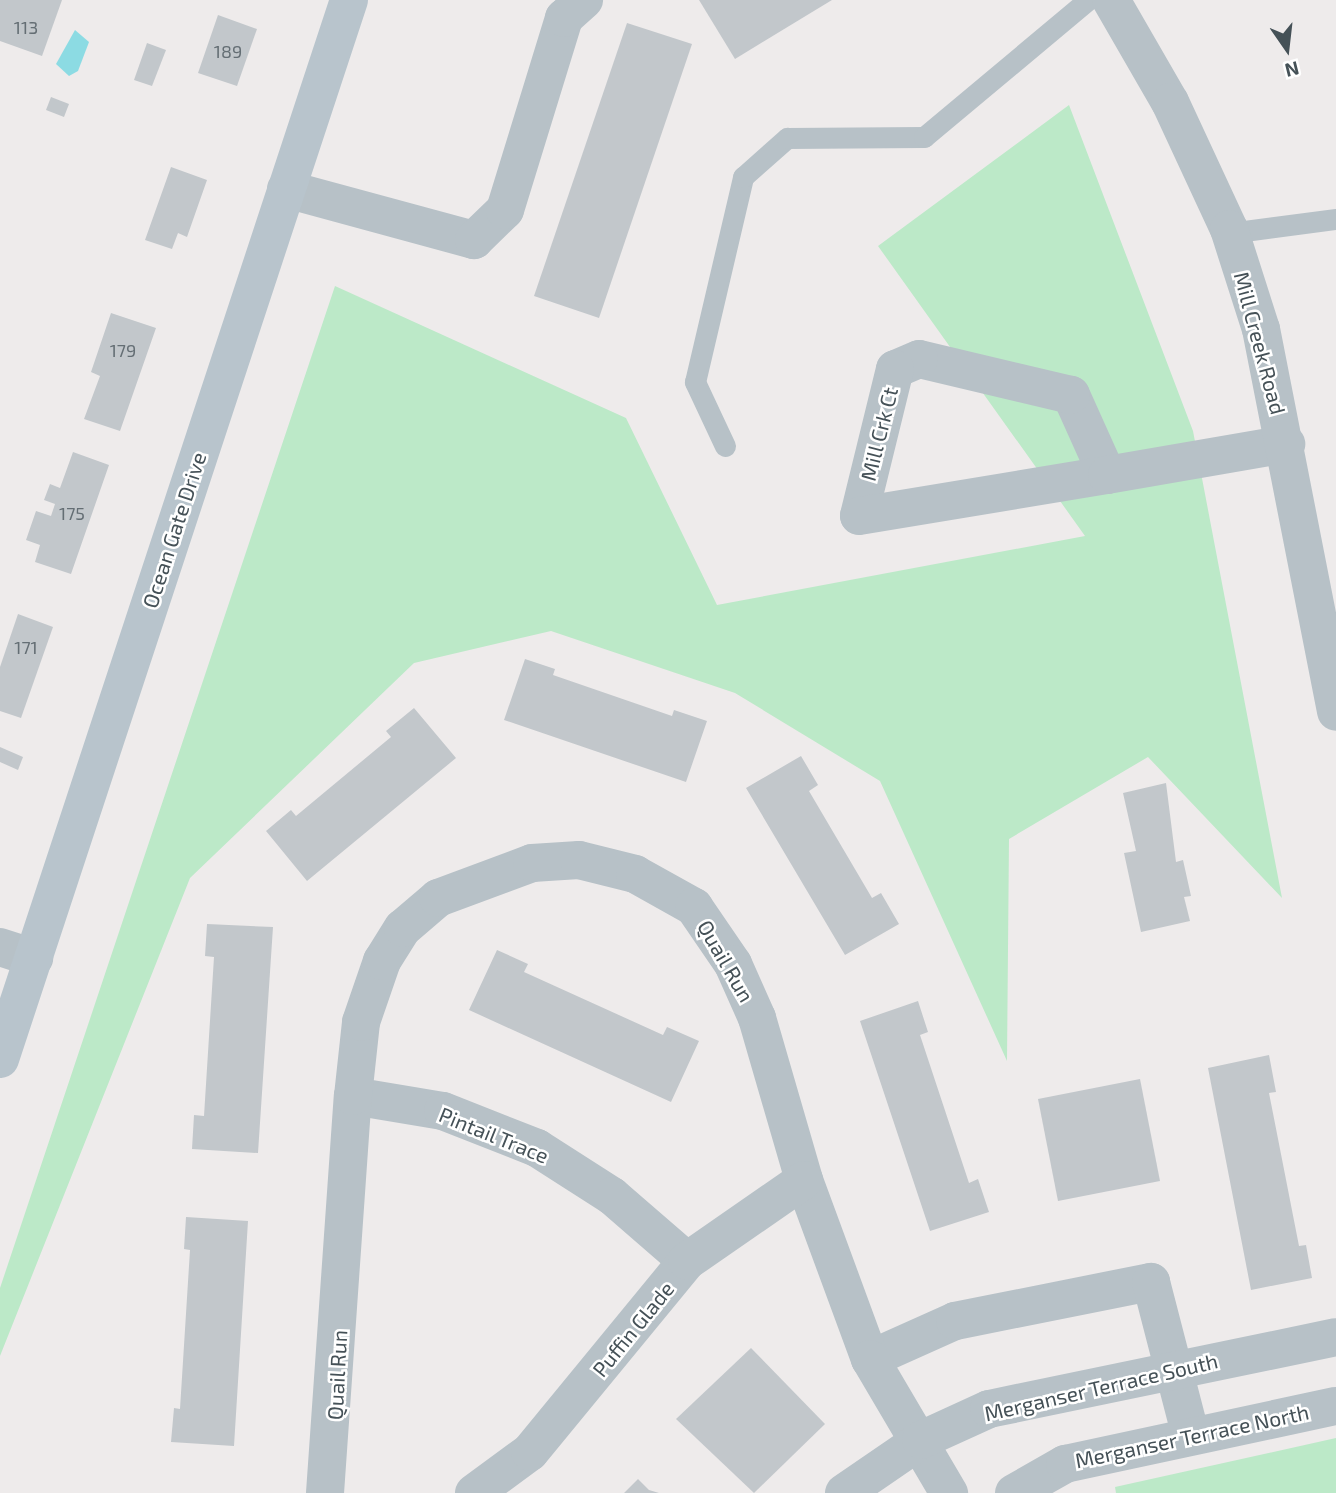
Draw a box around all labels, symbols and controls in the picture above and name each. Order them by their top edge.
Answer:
north arrow [1252,14,1322,84]
house number: 113 [14,16,38,38]
house number: 189 [214,40,242,62]
text: N [1283,57,1302,83]
street label: Mill Creek Road [1229,269,1291,417]
house number: 179 [110,339,136,361]
street label: Mill Crk Ct [855,384,903,484]
street label: Ocean Gate Drive [137,449,211,611]
house number: 175 [59,502,85,524]
house number: 171 [14,636,38,658]
street label: Quail Run [692,915,760,1007]
street label: Pintail Trace [435,1101,553,1169]
street label: Puffin Glade [587,1276,679,1382]
street label: Quail Run [322,1329,352,1421]
street label: Merganser Terrace South [981,1348,1221,1426]
street label: Merganser Terrace North [1072,1399,1312,1473]

